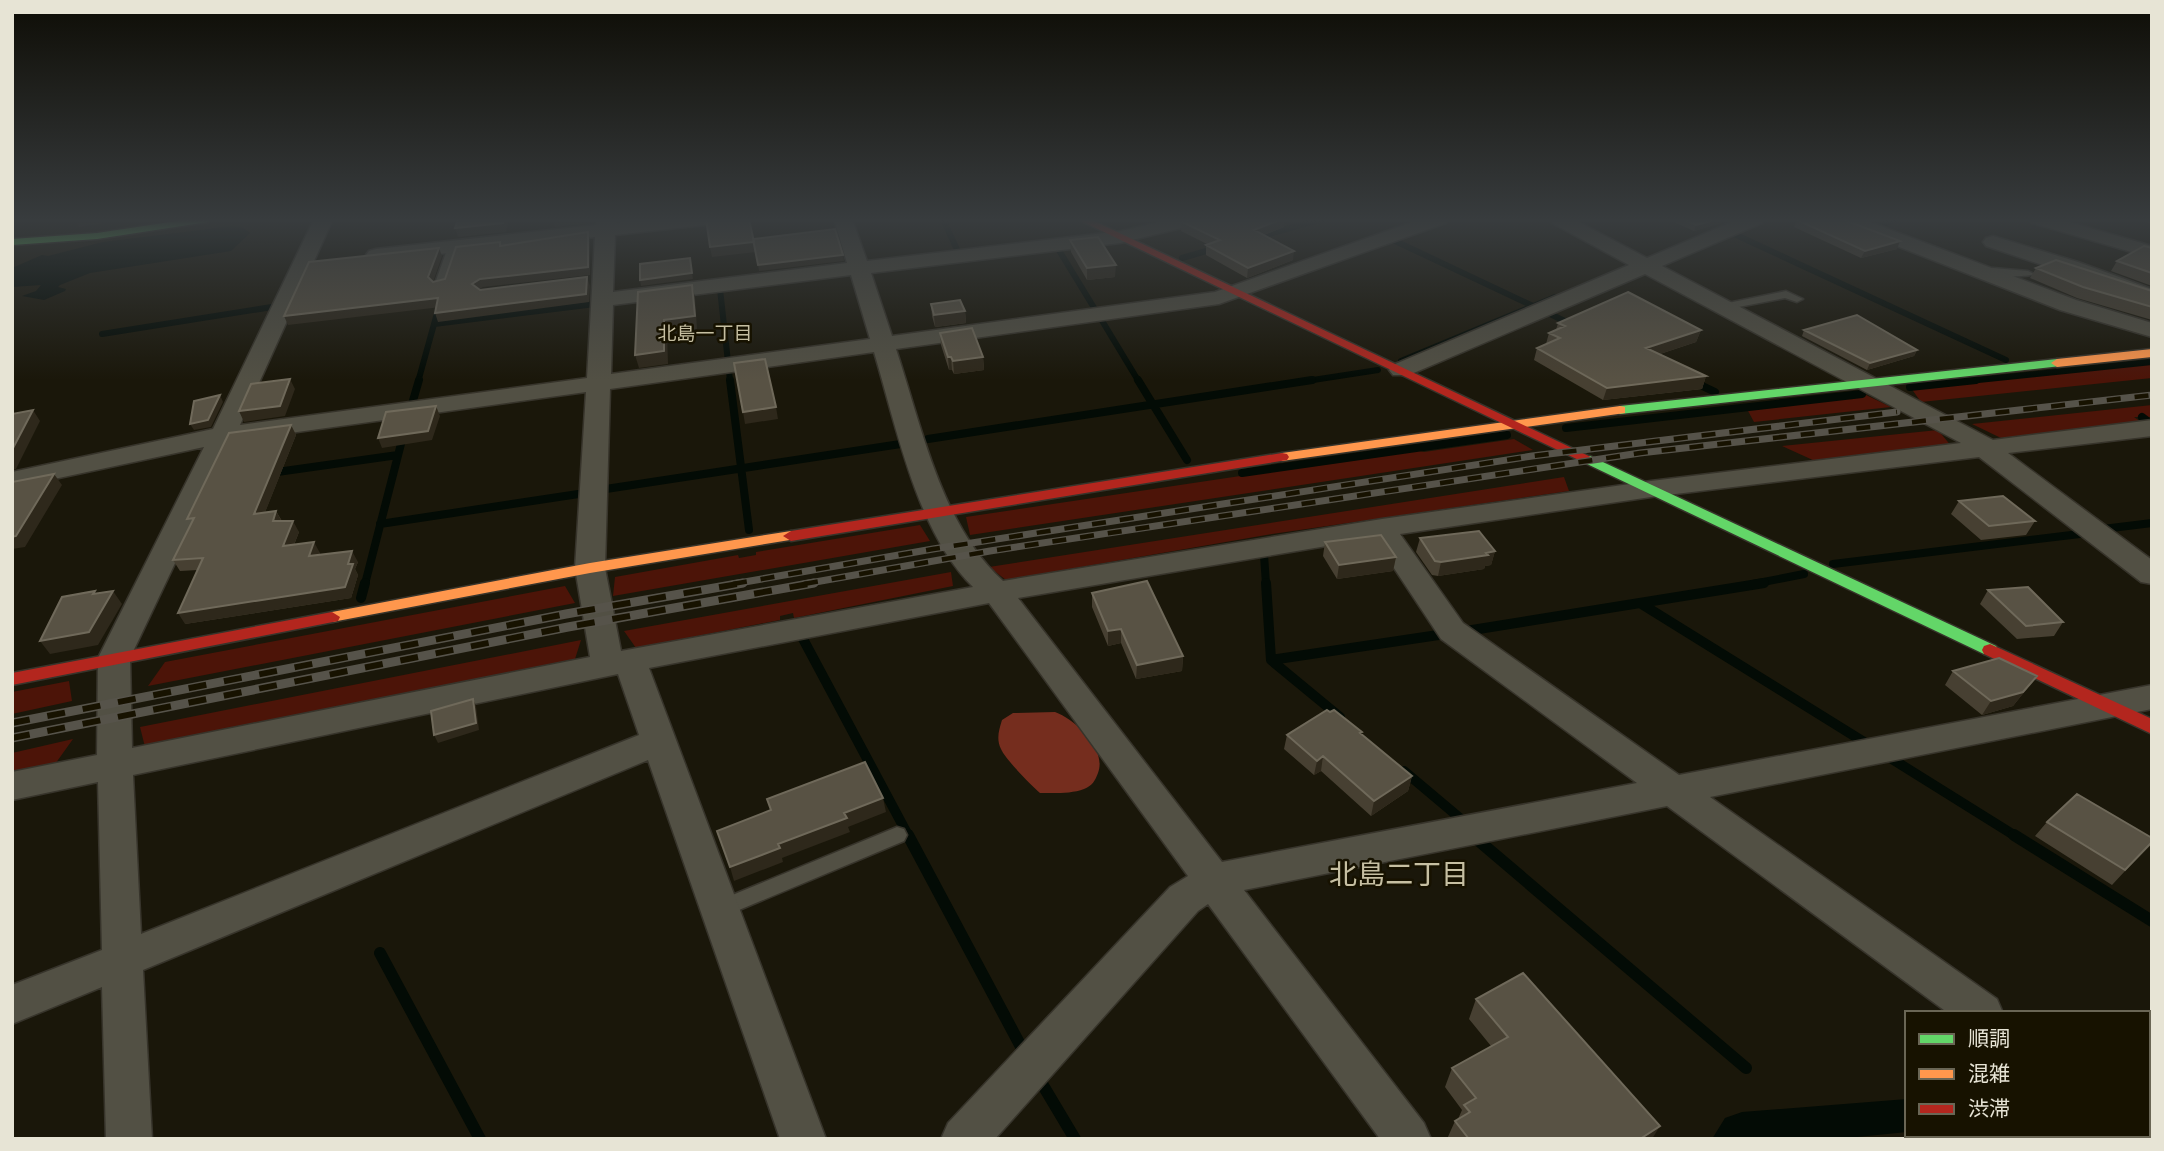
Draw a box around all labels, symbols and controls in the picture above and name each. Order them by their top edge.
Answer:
district label: 北島一丁目 [657,322,753,345]
district label: 北島二丁目 [1329,858,1469,891]
legend [1905,1011,2150,1137]
text: 順調 [1968,1027,2010,1051]
text: 混雑 [1968,1062,2010,1086]
text: 渋滞 [1968,1097,2010,1121]

